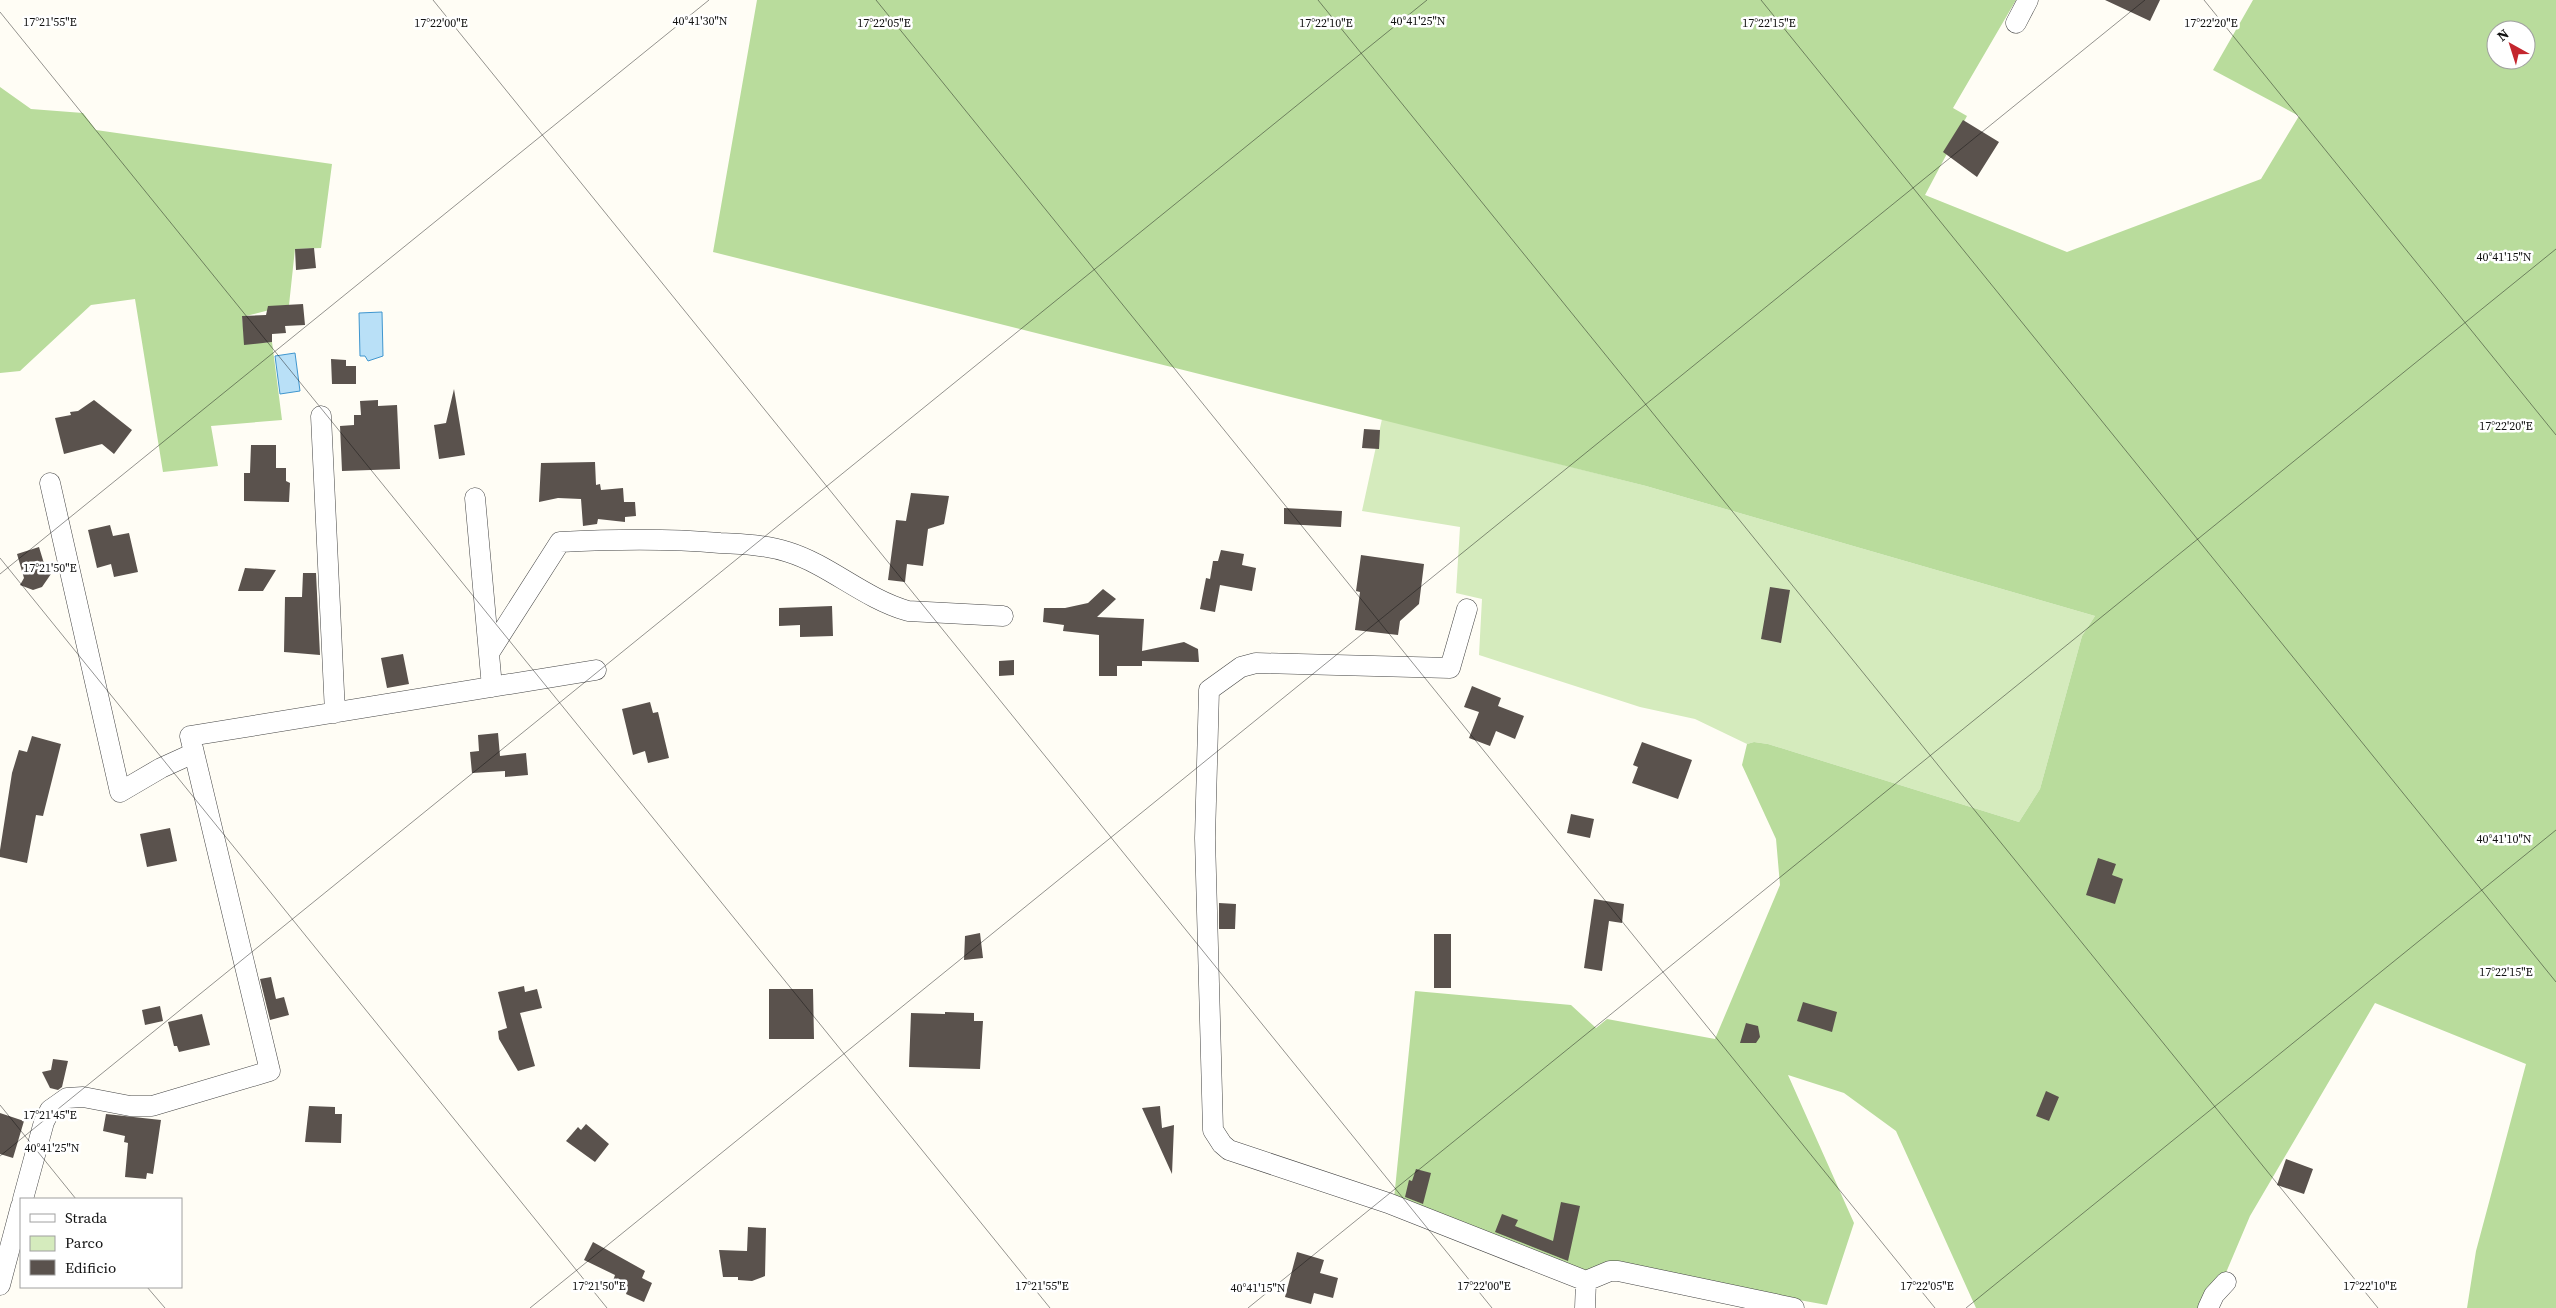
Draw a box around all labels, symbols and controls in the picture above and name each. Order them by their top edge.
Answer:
text: 40°41'30"N [672,13,728,29]
text: 40°41'25"N [1390,13,1446,29]
text: 17°21'55"E [23,14,77,30]
text: 17°22'00"E [414,15,468,31]
text: 17°22'05"E [857,15,911,31]
text: 17°22'10"E [1299,15,1353,31]
text: 17°22'15"E [1742,15,1796,31]
text: 17°22'20"E [2184,15,2238,31]
north arrow [2486,20,2536,70]
text: N [2493,24,2513,46]
text: 40°41'15"N [2476,249,2532,265]
text: 17°22'20"E [2479,418,2533,434]
text: 17°21'50"E [23,560,77,576]
text: 40°41'10"N [2476,831,2532,847]
text: 17°22'15"E [2479,964,2533,980]
text: 17°21'45"E [23,1107,77,1123]
text: 40°41'25"N [24,1140,80,1156]
legend [20,1198,182,1288]
text: Strada [65,1207,108,1228]
text: Parco [65,1232,103,1253]
text: Edificio [65,1257,116,1278]
text: 17°21'50"E [572,1278,626,1294]
text: 17°21'55"E [1015,1278,1069,1294]
text: 17°22'00"E [1457,1278,1511,1294]
text: 17°22'05"E [1900,1278,1954,1294]
text: 17°22'10"E [2343,1278,2397,1294]
text: 40°41'15"N [1230,1280,1286,1296]

